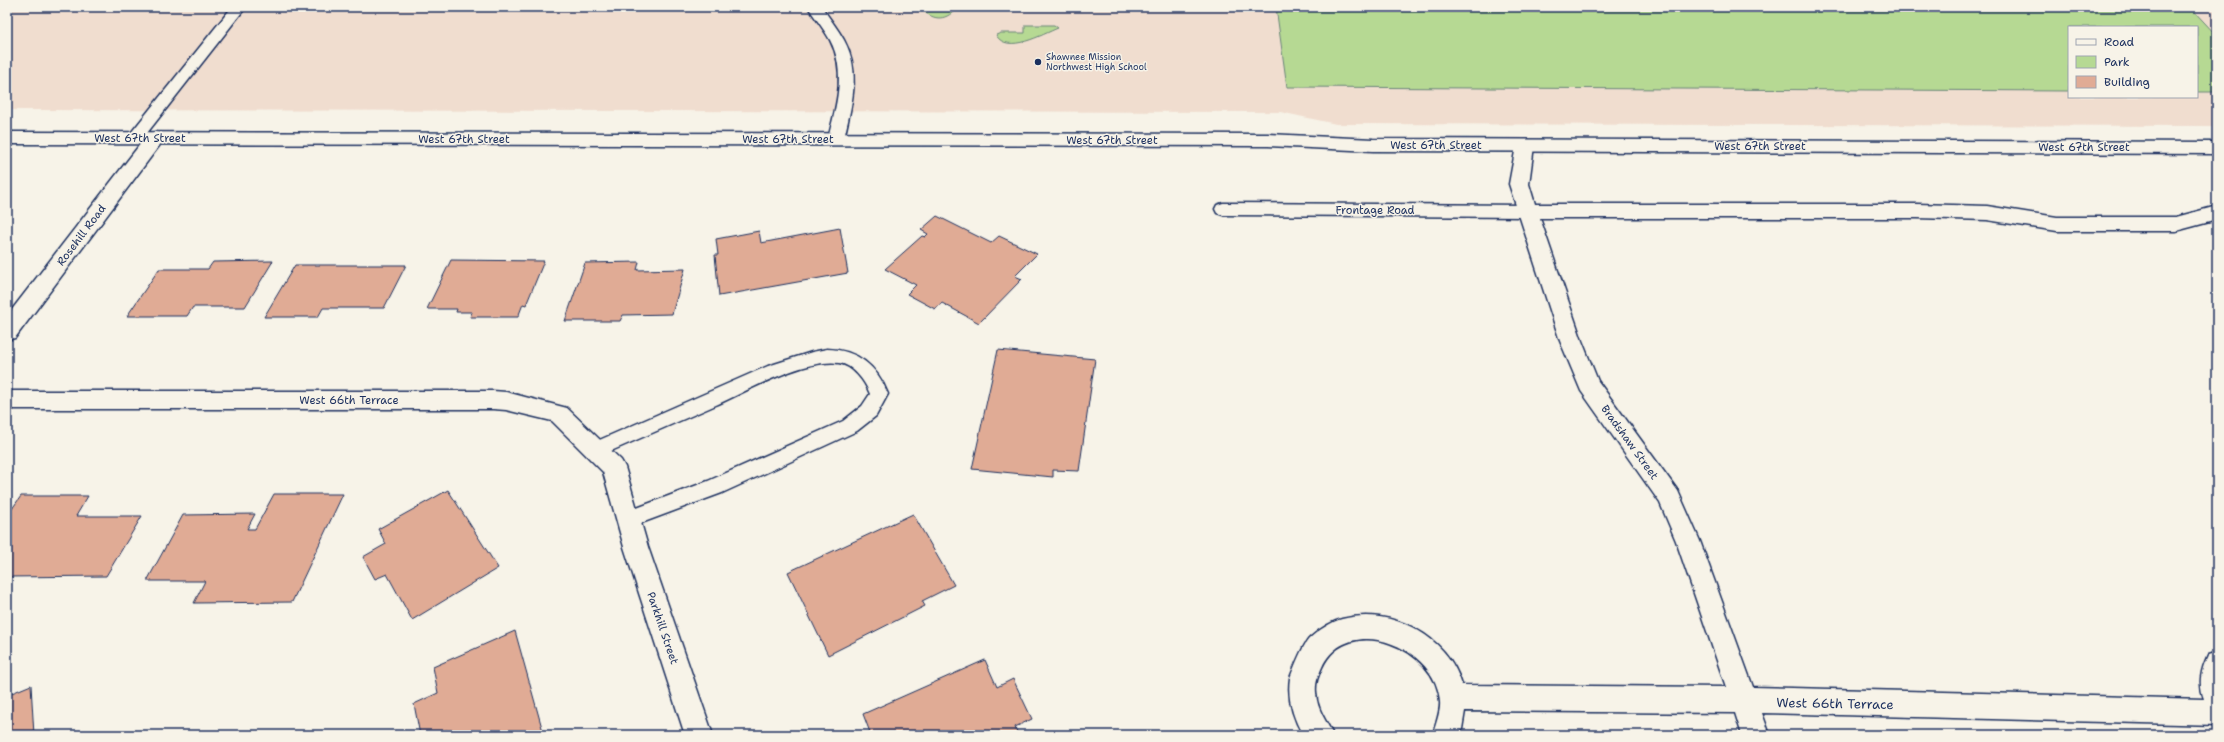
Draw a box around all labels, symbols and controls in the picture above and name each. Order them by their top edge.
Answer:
legend [2068,26,2198,98]
text: Road [2104,34,2135,50]
place label: Shawnee Mission Northwest High School [1046,51,1147,73]
text: Park [2104,54,2130,70]
marker: Shawnee Mission Northwest High School [1033,57,1043,67]
text: Building [2104,74,2150,90]
street label: West 67th Street [94,131,186,146]
street label: West 67th Street [418,132,510,147]
street label: West 67th Street [742,132,834,147]
street label: West 67th Street [1066,133,1158,148]
street label: West 67th Street [1390,138,1482,153]
street label: West 67th Street [1714,139,1806,154]
street label: West 67th Street [2038,140,2130,155]
street label: Rosehill Road [53,202,109,269]
street label: Frontage Road [1335,203,1415,218]
street label: West 66th Terrace [299,393,399,408]
street label: Bradshaw Street [1597,402,1662,483]
street label: Parkhill Street [643,590,682,667]
street label: West 66th Terrace [1776,694,1894,713]

